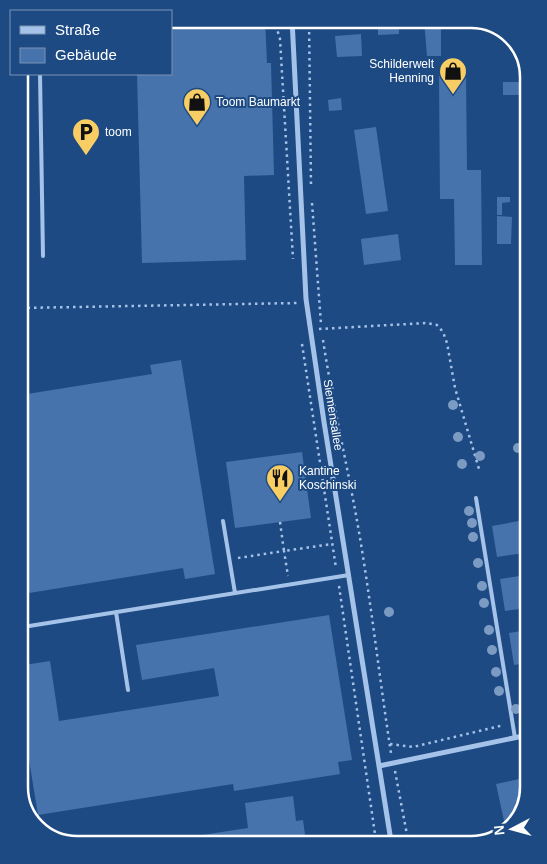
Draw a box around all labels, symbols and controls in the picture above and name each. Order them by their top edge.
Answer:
legend [10,10,172,75]
text: Straße [55,21,100,38]
text: Gebäude [55,46,117,63]
shop icon: Schilderwelt Henning [438,56,468,95]
place label: Schilderwelt Henning [369,57,435,85]
shop icon: Toom Baumarkt [182,87,212,126]
place label: Toom Baumarkt [216,95,301,109]
parking icon: toom [71,117,101,156]
place label: toom [105,125,132,139]
street label: Siemensallee [320,378,346,452]
restaurant icon: Kantine Koschinski [265,463,295,502]
place label: Kantine Koschinski [299,464,356,492]
north arrow [487,804,537,854]
text: N [491,824,508,836]

